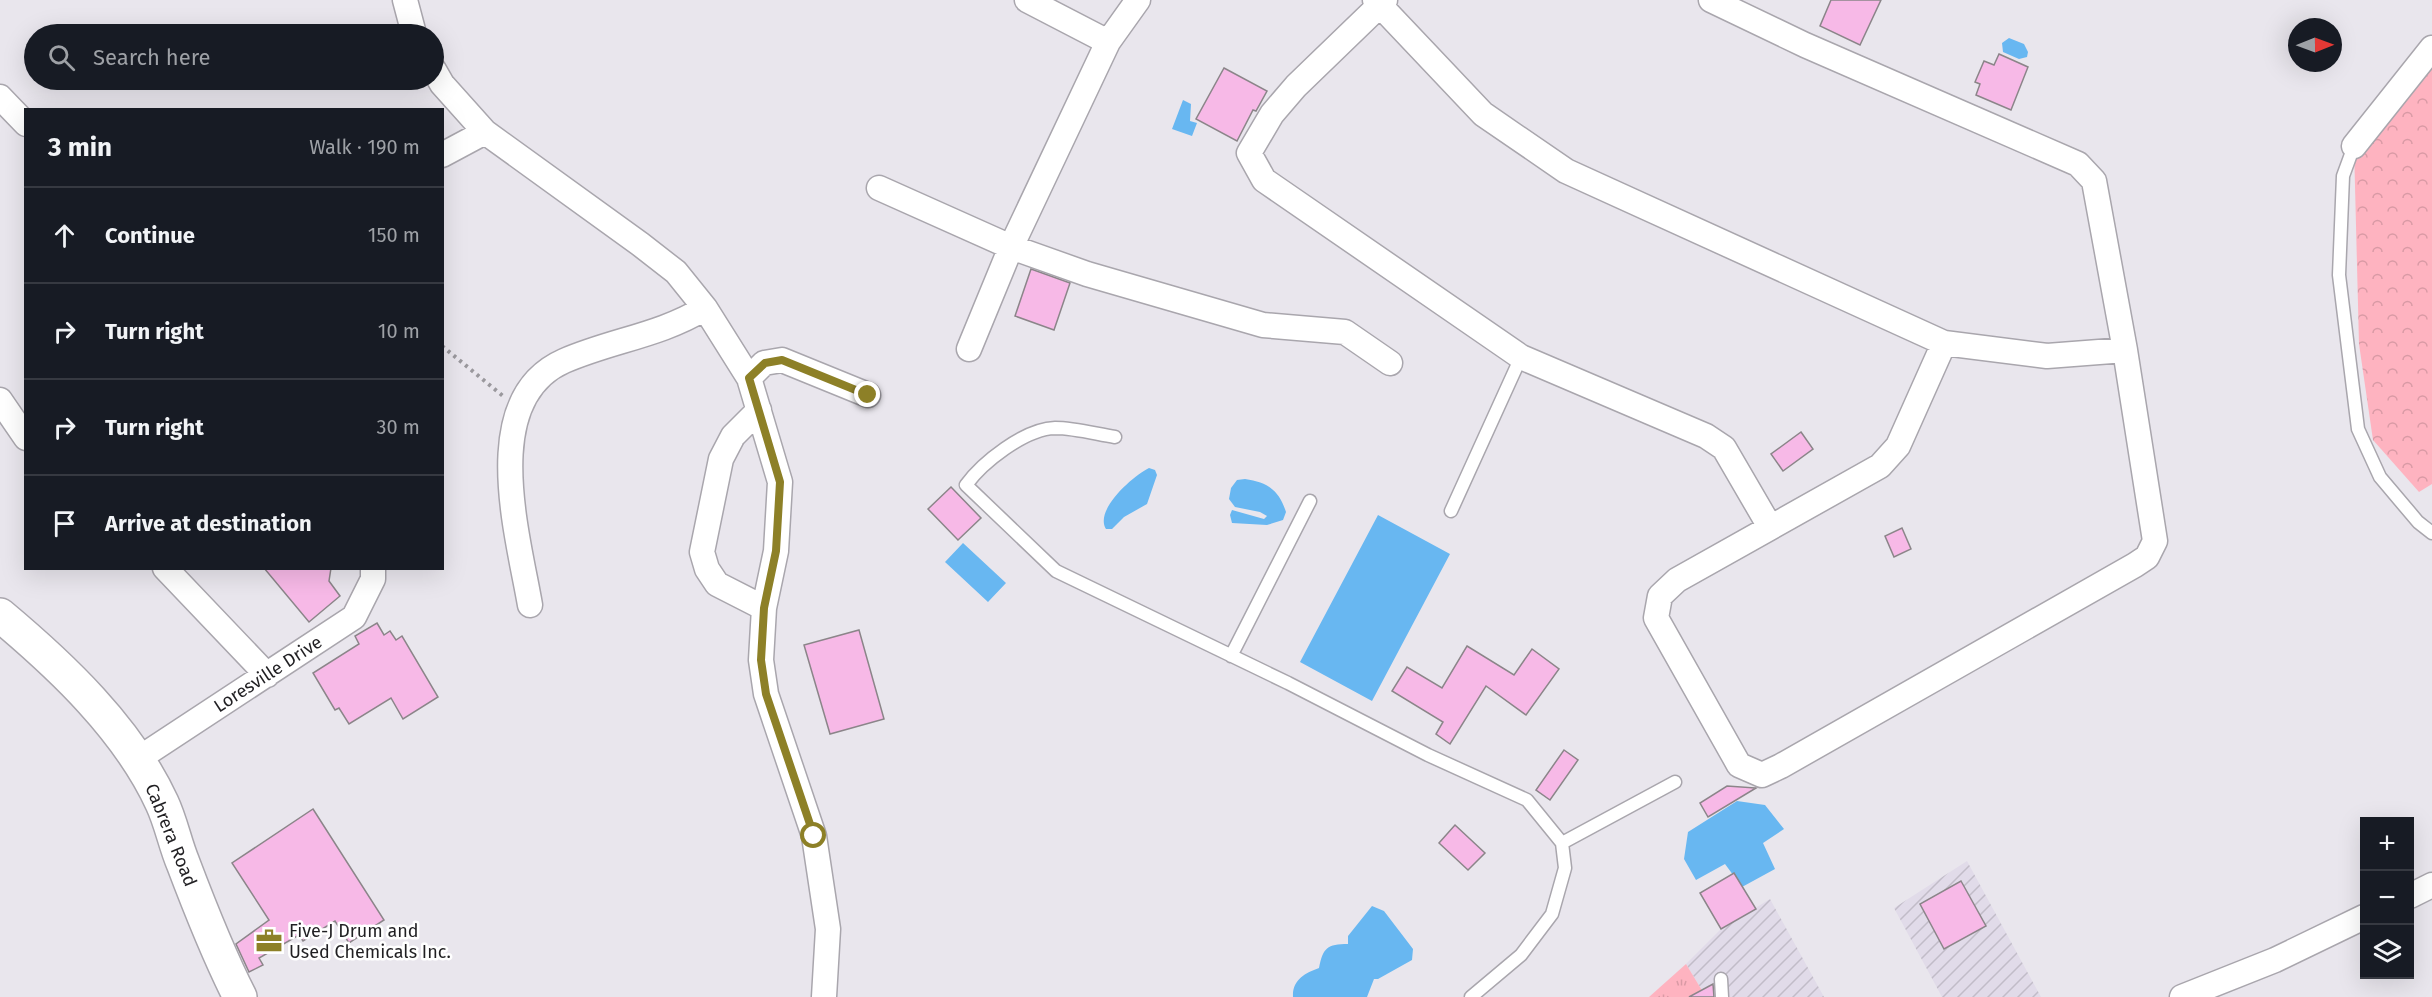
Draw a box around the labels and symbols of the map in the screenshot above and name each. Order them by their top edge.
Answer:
north arrow [2288,18,2342,72]
route end [854,381,880,407]
street label: Loresville Drive [210,631,326,717]
street label: Cabrera Road [140,780,202,890]
route start [800,822,826,848]
place label: Five-J Drum and Used Chemicals Inc. [289,920,451,963]
office icon: Five-J Drum and Used Chemicals Inc. [254,926,284,956]

